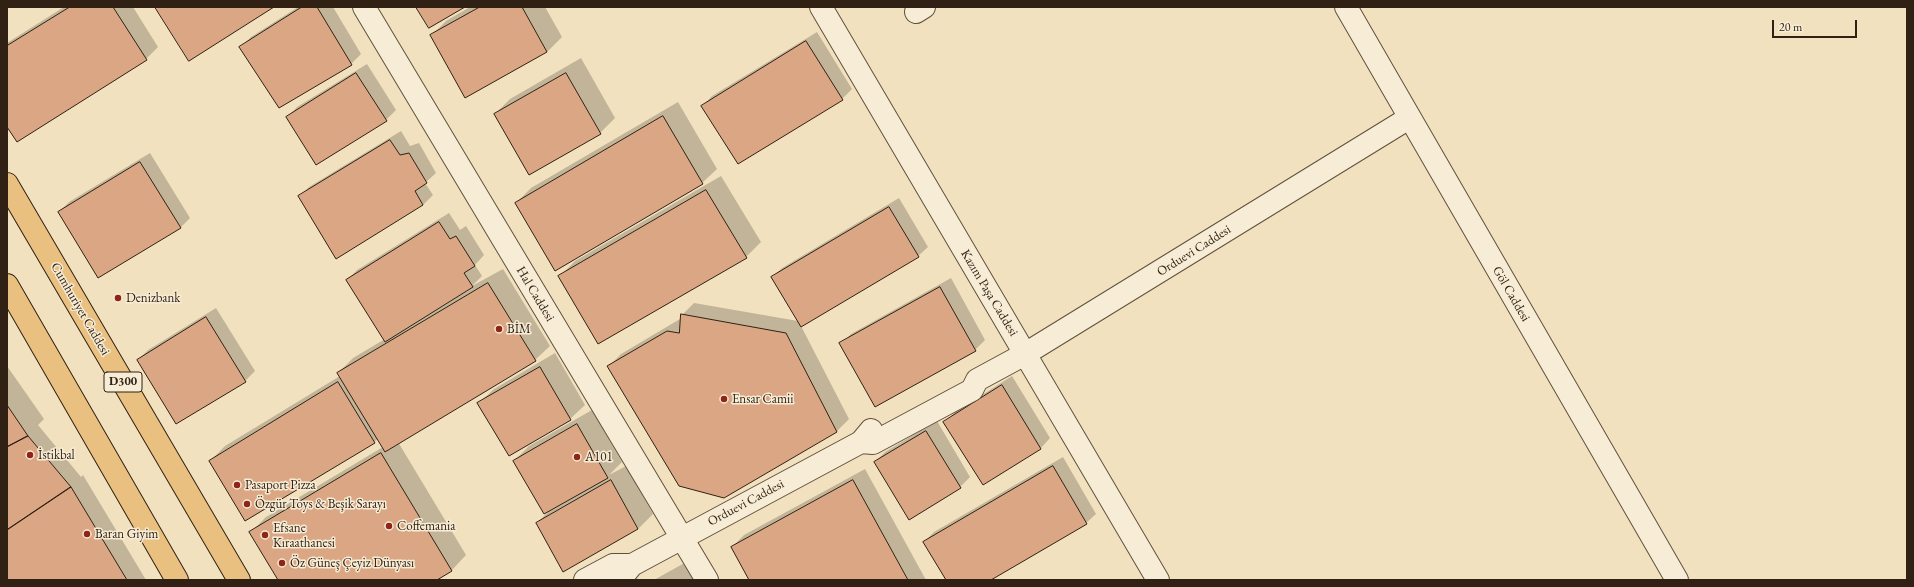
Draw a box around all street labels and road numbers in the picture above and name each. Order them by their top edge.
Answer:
street label: Orduevi Caddesi [1154,222,1234,280]
street label: Kazım Paşa Caddesi [957,247,1021,339]
street label: Cumhuriyet Caddesi [47,260,113,358]
street label: Göl Caddesi [1489,263,1533,325]
street label: Hal Caddesi [512,264,558,324]
road number: D300 [104,372,142,392]
street label: Orduevi Caddesi [705,476,787,530]

